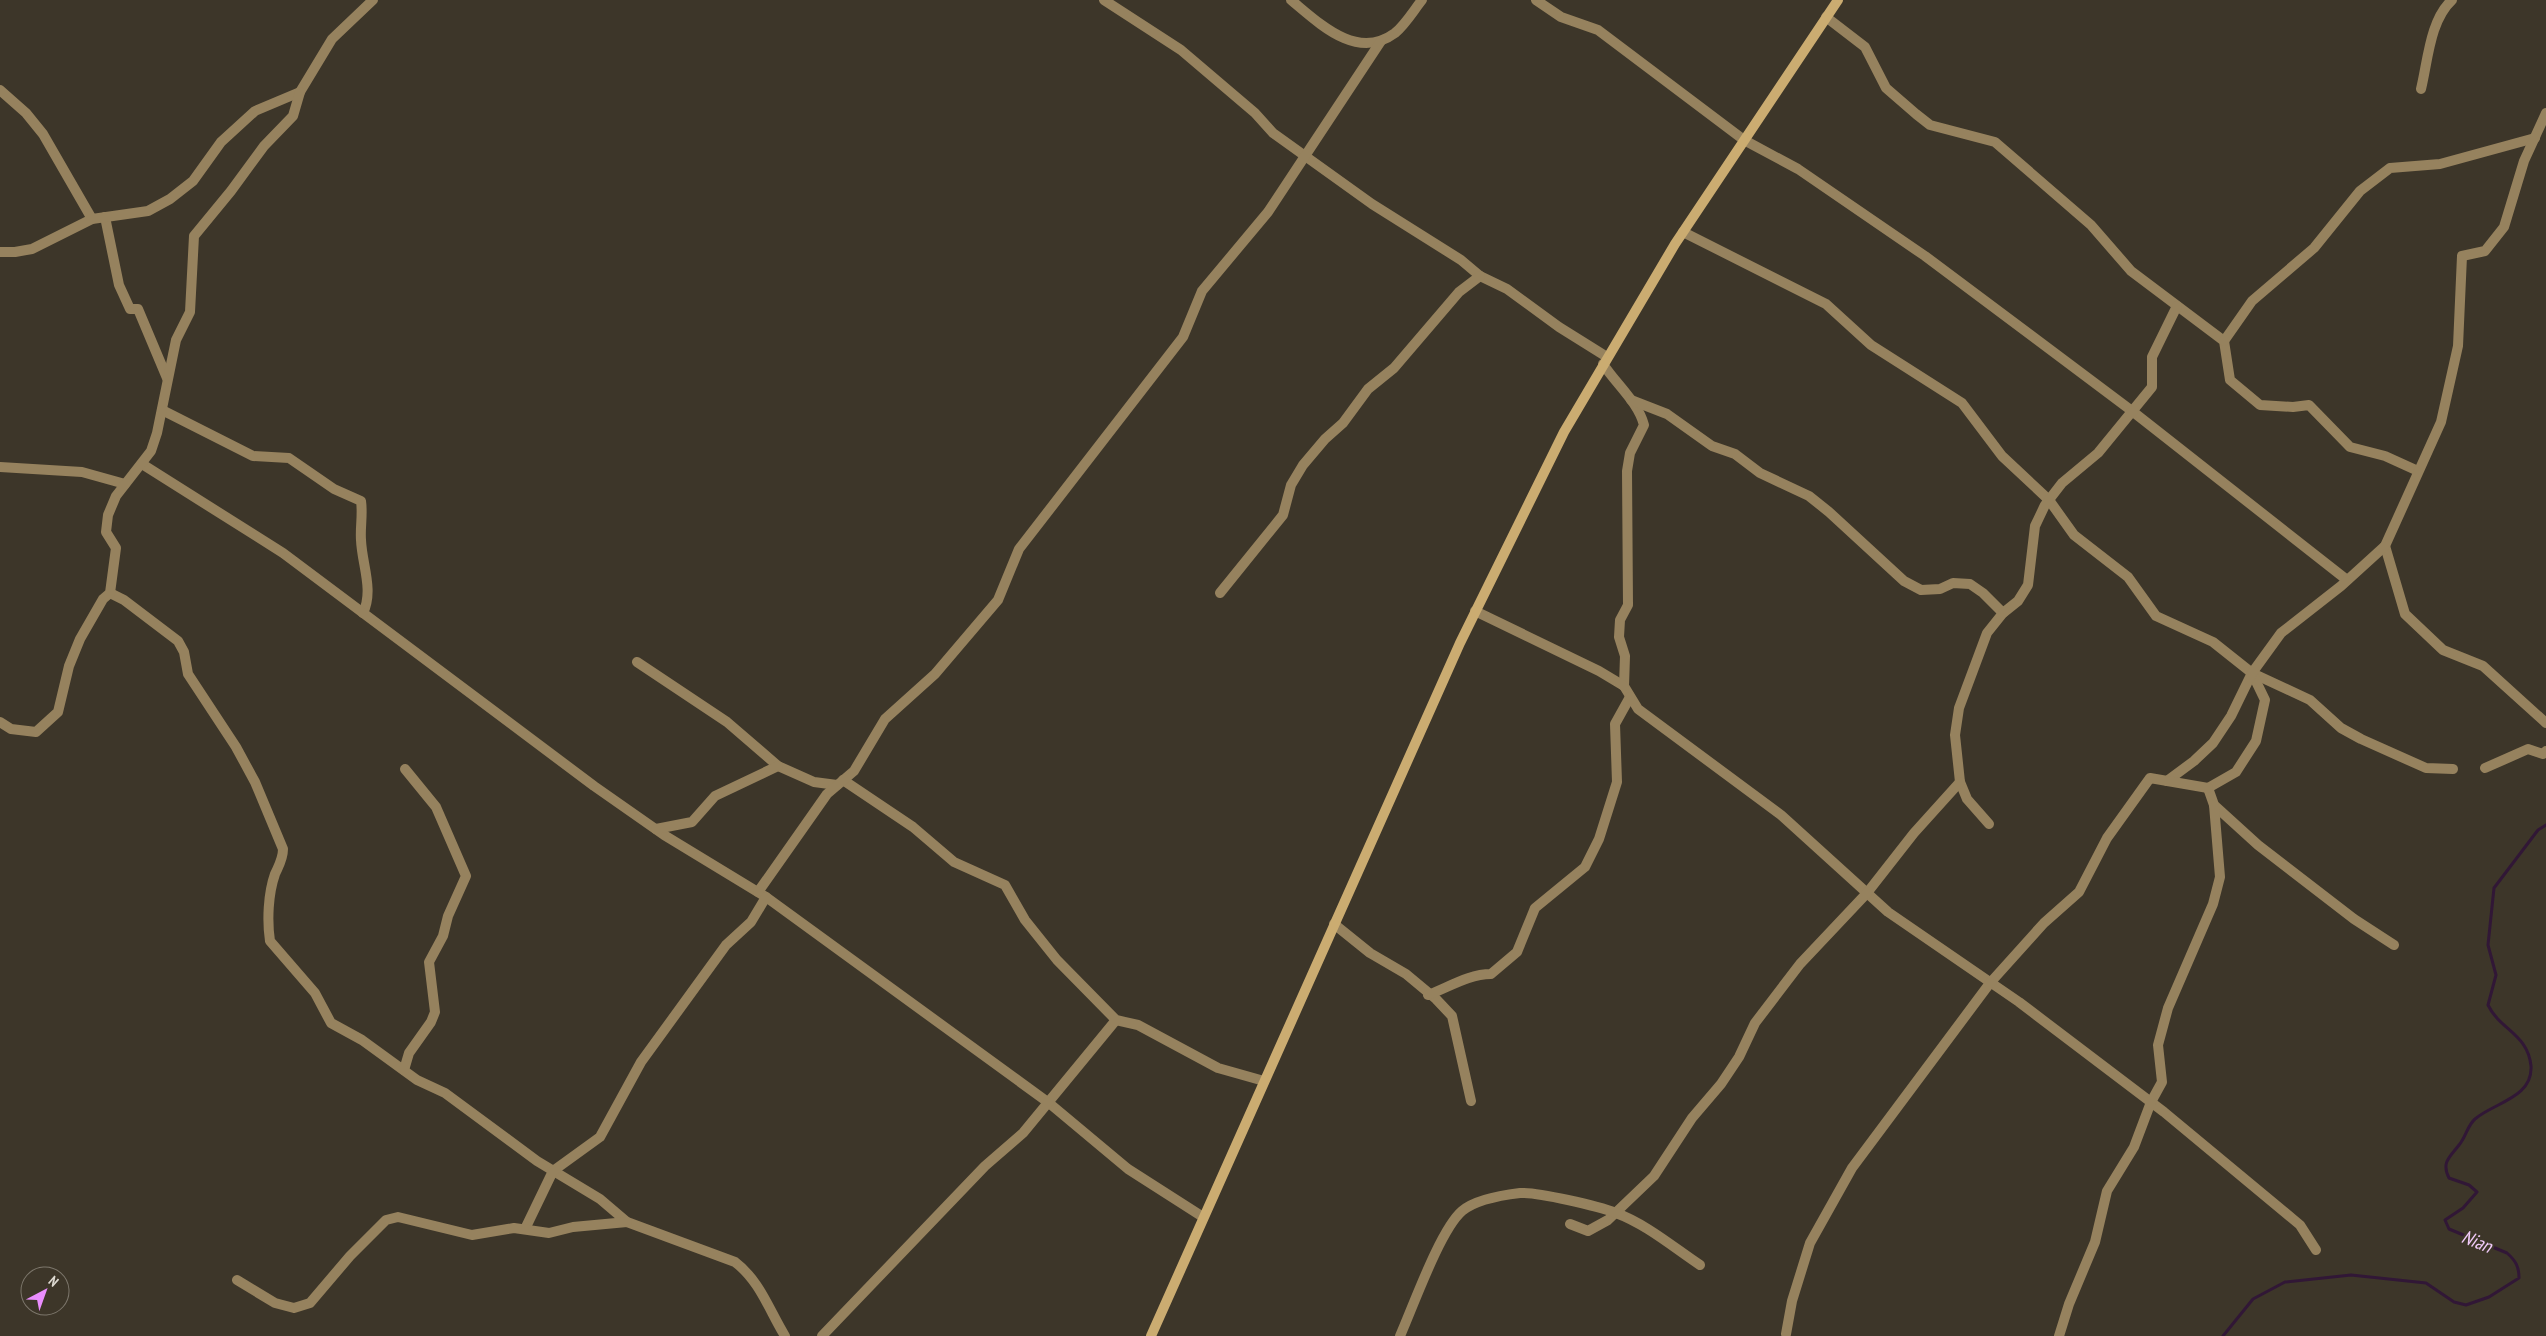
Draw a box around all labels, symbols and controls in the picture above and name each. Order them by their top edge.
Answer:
water label: Nian [2458,1224,2497,1258]
north arrow [20,1266,70,1316]
text: N [45,1272,62,1290]

